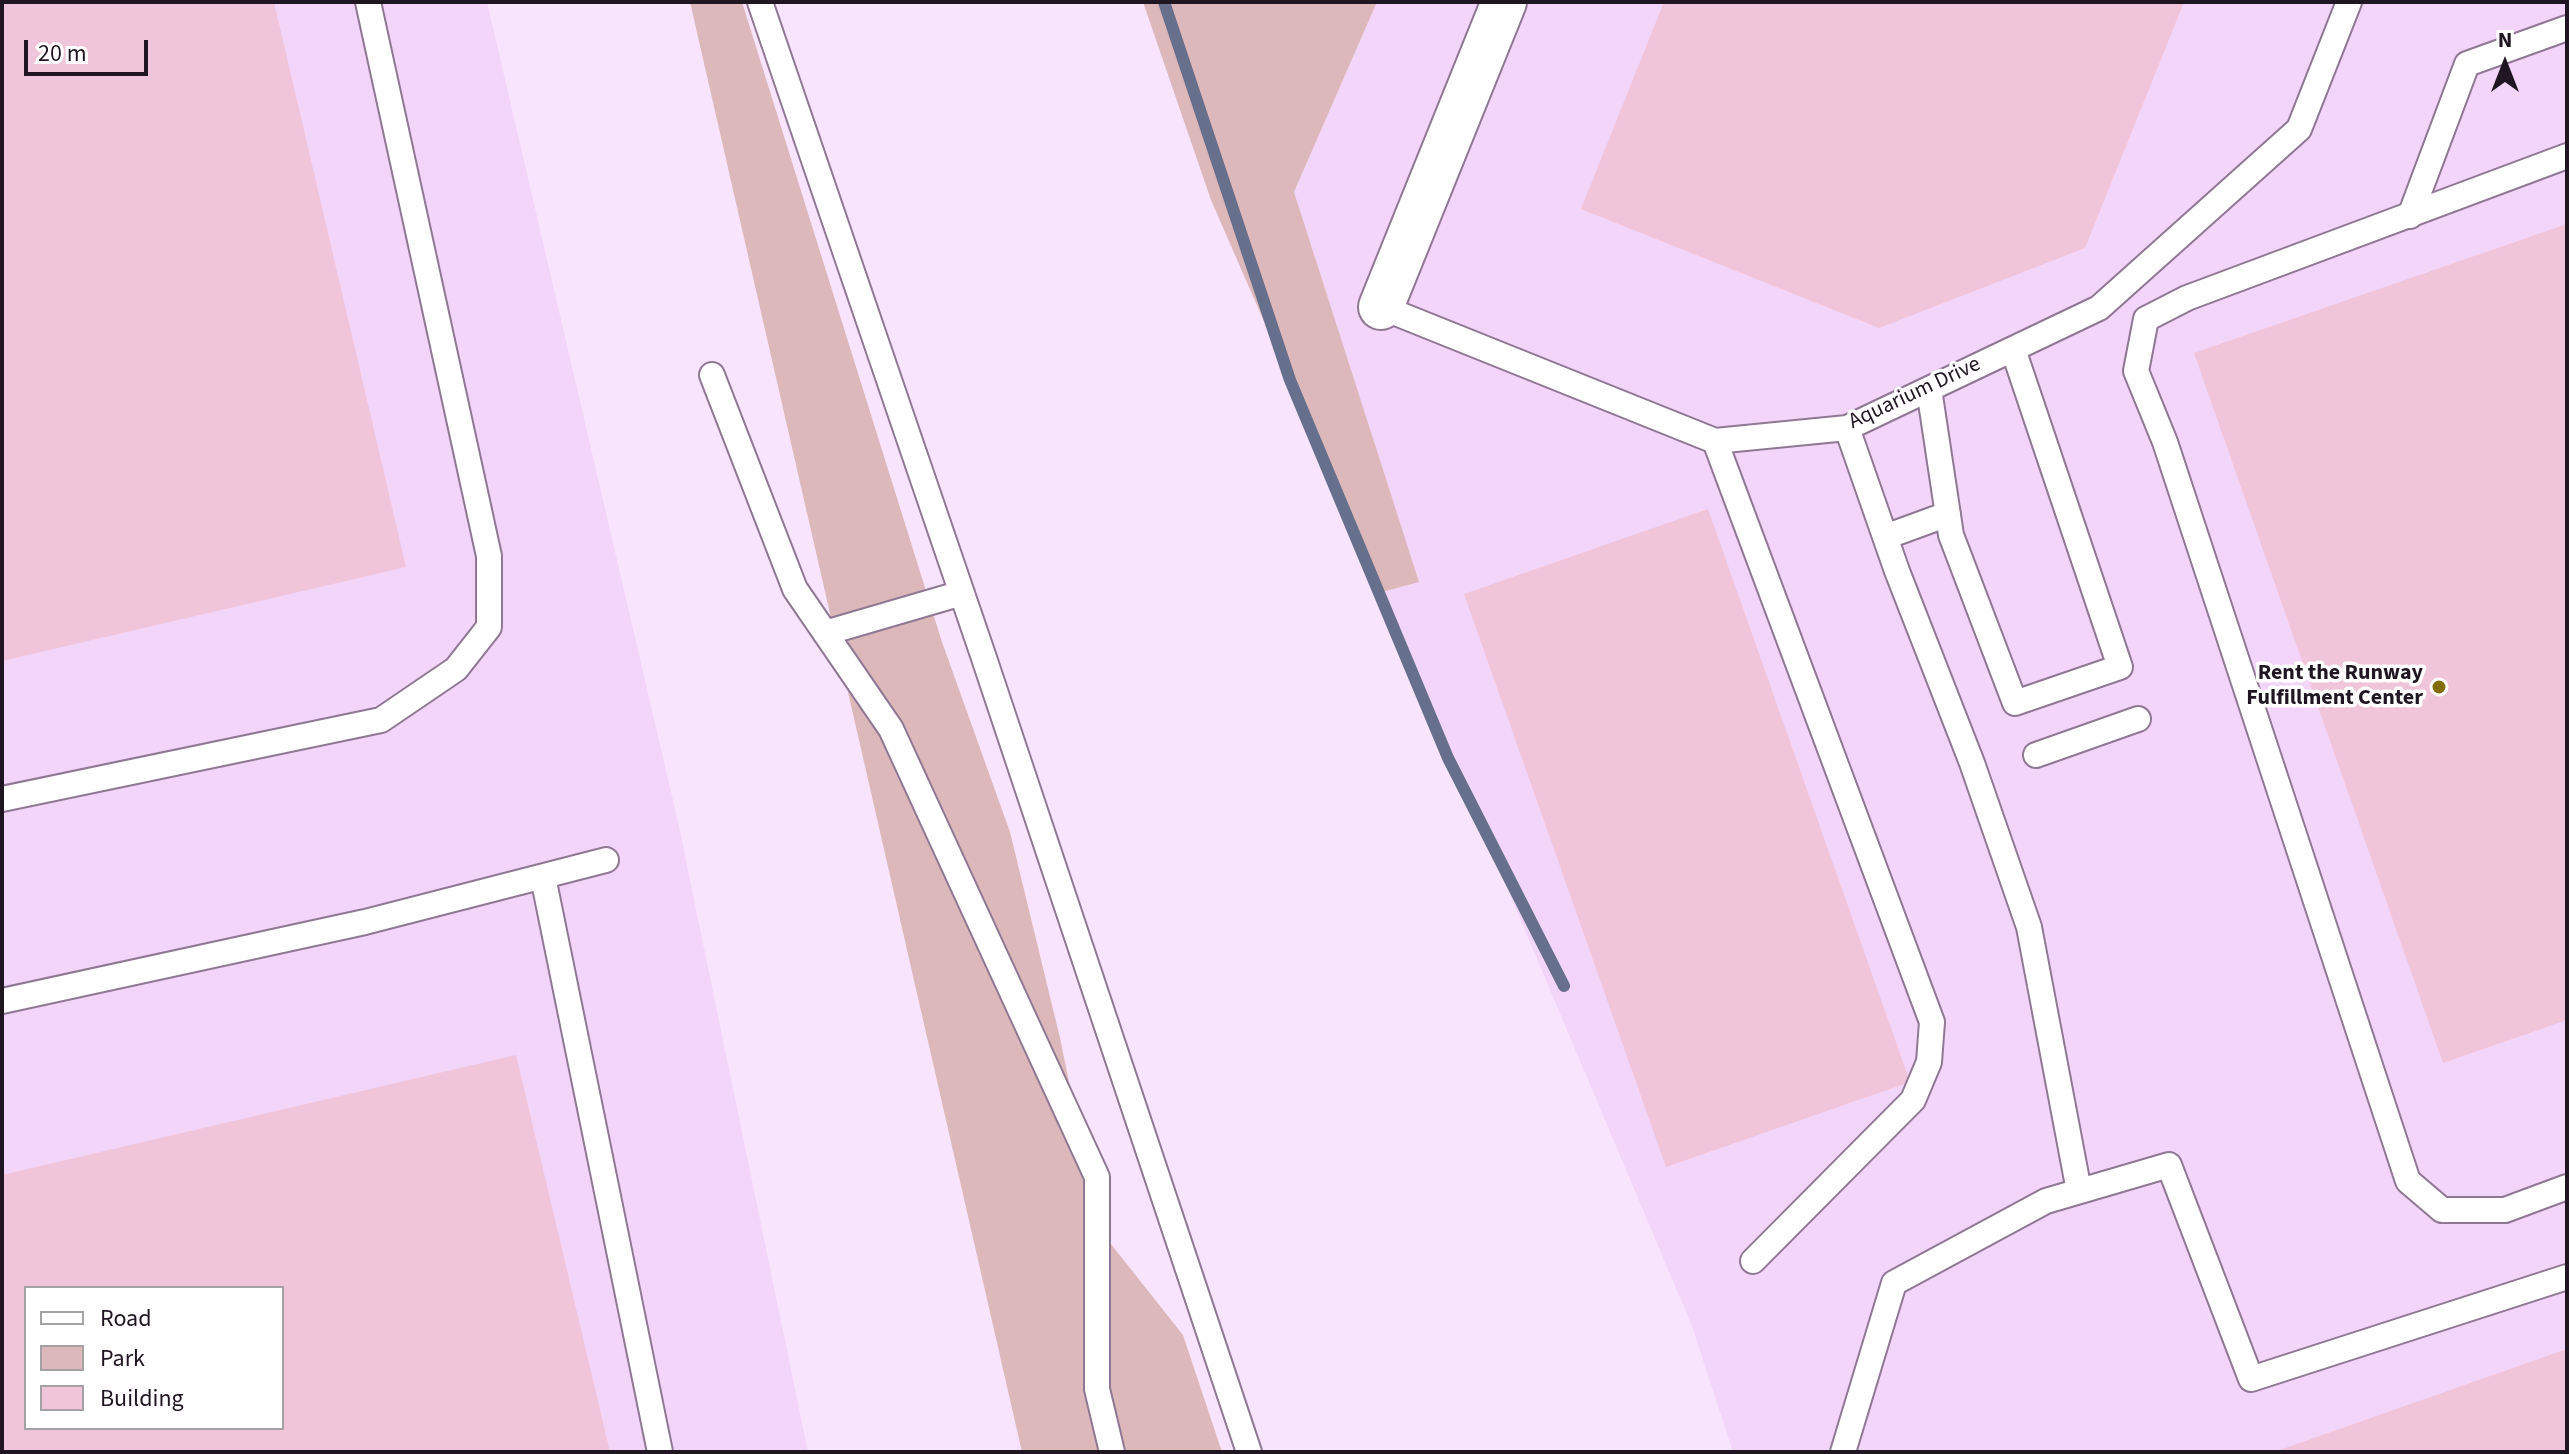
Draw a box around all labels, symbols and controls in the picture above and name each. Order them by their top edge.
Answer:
scale bar [28,24,152,74]
north arrow [2465,24,2545,104]
text: N [2498,24,2512,56]
text: 20 m [38,36,87,71]
street label: Aquarium Drive [1845,352,1985,436]
place label: Rent the Runway Fulfillment Center [2246,661,2423,712]
marker: Rent the Runway Fulfillment Center [2430,678,2448,696]
legend [24,1286,284,1430]
text: Road [100,1301,152,1336]
text: Park [100,1341,145,1376]
text: Building [100,1381,184,1416]

